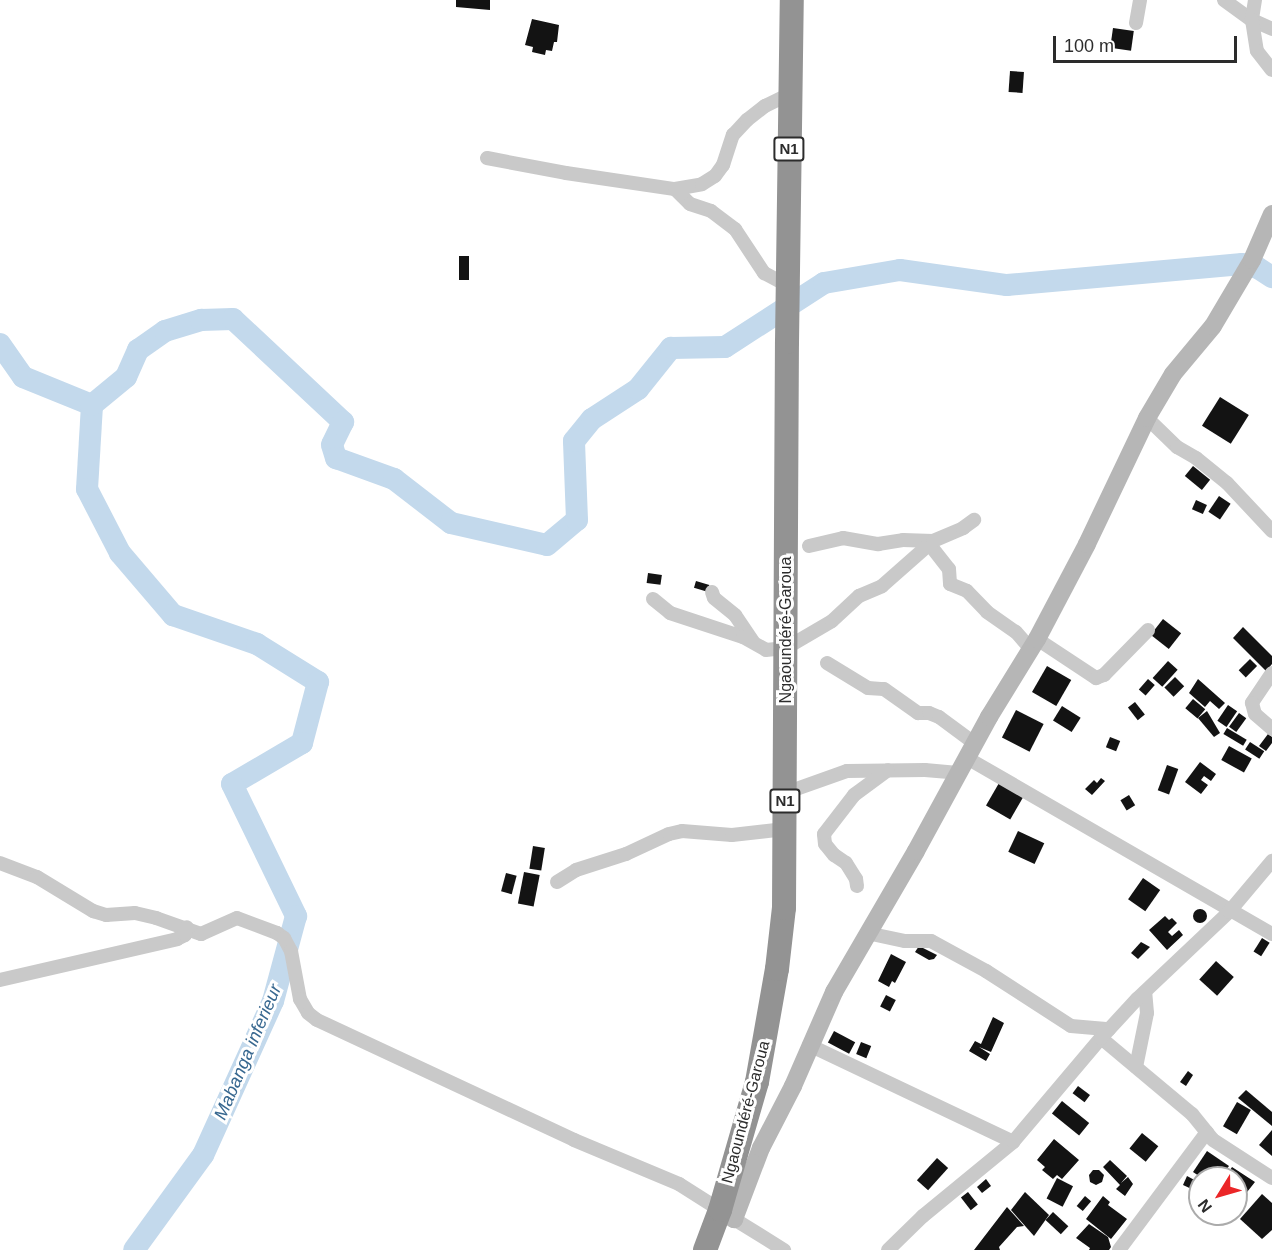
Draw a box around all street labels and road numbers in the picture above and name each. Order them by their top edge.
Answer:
road number: N1 [772,137,806,161]
street label: Ngaoundéré-Garoua [776,557,796,703]
road number: N1 [768,789,802,813]
street label: Ngaoundéré-Garoua [718,1039,774,1185]

